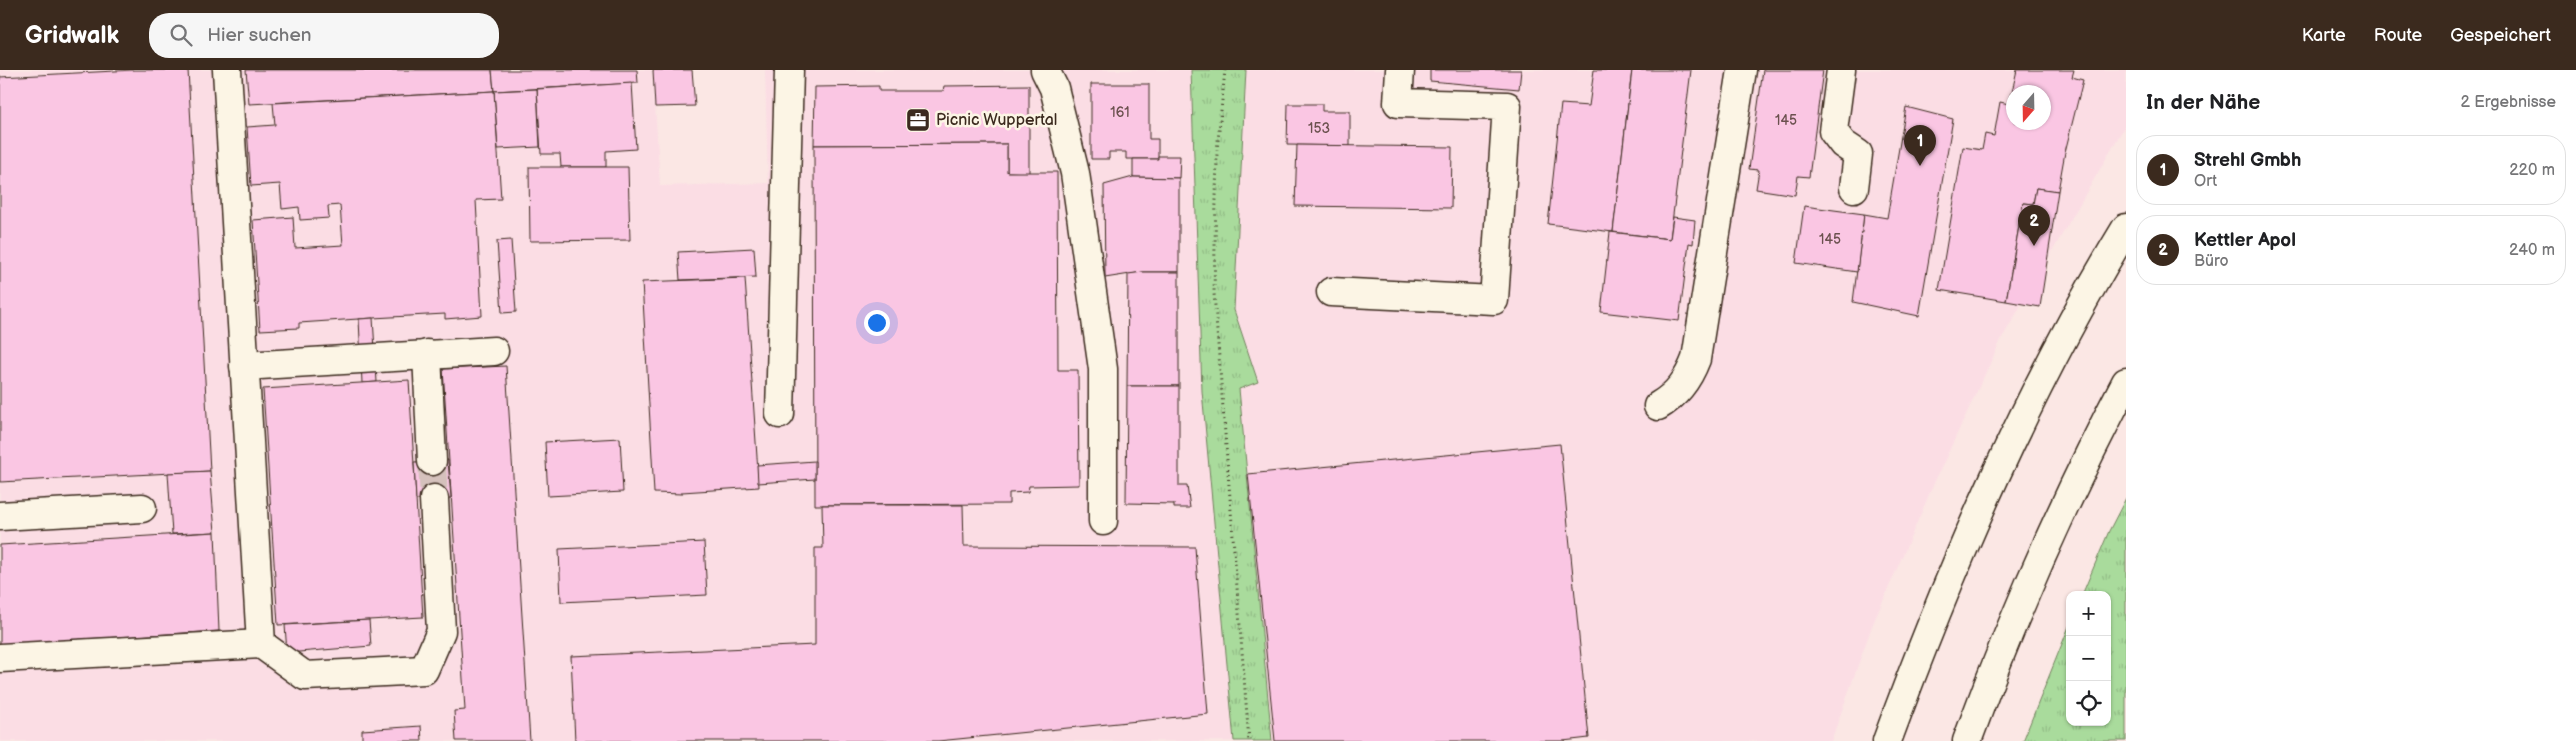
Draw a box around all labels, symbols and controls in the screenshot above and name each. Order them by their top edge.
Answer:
search box [149,13,499,58]
text: Gridwalk [25,21,119,50]
icon: search [167,21,195,49]
text: Hier suchen [207,24,311,47]
text: Karte [2302,25,2346,46]
text: Route [2374,25,2422,46]
text: Gespeichert [2450,25,2551,46]
north arrow [2006,85,2051,130]
text: In der Nähe [2146,90,2260,115]
text: 2 Ergebnisse [2460,93,2556,112]
house number: 161 [1110,104,1130,121]
office icon: Picnic Wuppertal [905,107,931,133]
place label: Picnic Wuppertal [936,111,1057,130]
house number: 145 [1775,112,1797,129]
house number: 153 [1308,120,1330,137]
pin: 1 [1904,125,1936,166]
text: Strehl Gmbh [2194,149,2301,172]
text: 1 [2160,161,2166,180]
text: 220 m [2509,161,2555,180]
text: Ort [2194,172,2217,191]
pin: 2 [2018,205,2050,246]
text: Kettler Apol [2194,229,2296,252]
house number: 145 [1819,231,1841,248]
text: 2 [2158,241,2168,260]
text: 240 m [2509,241,2555,260]
text: Büro [2194,252,2229,271]
your location [864,310,890,336]
map controls [2066,591,2111,726]
button: + [2066,591,2111,636]
button: − [2066,636,2111,681]
button: locate [2066,681,2111,726]

